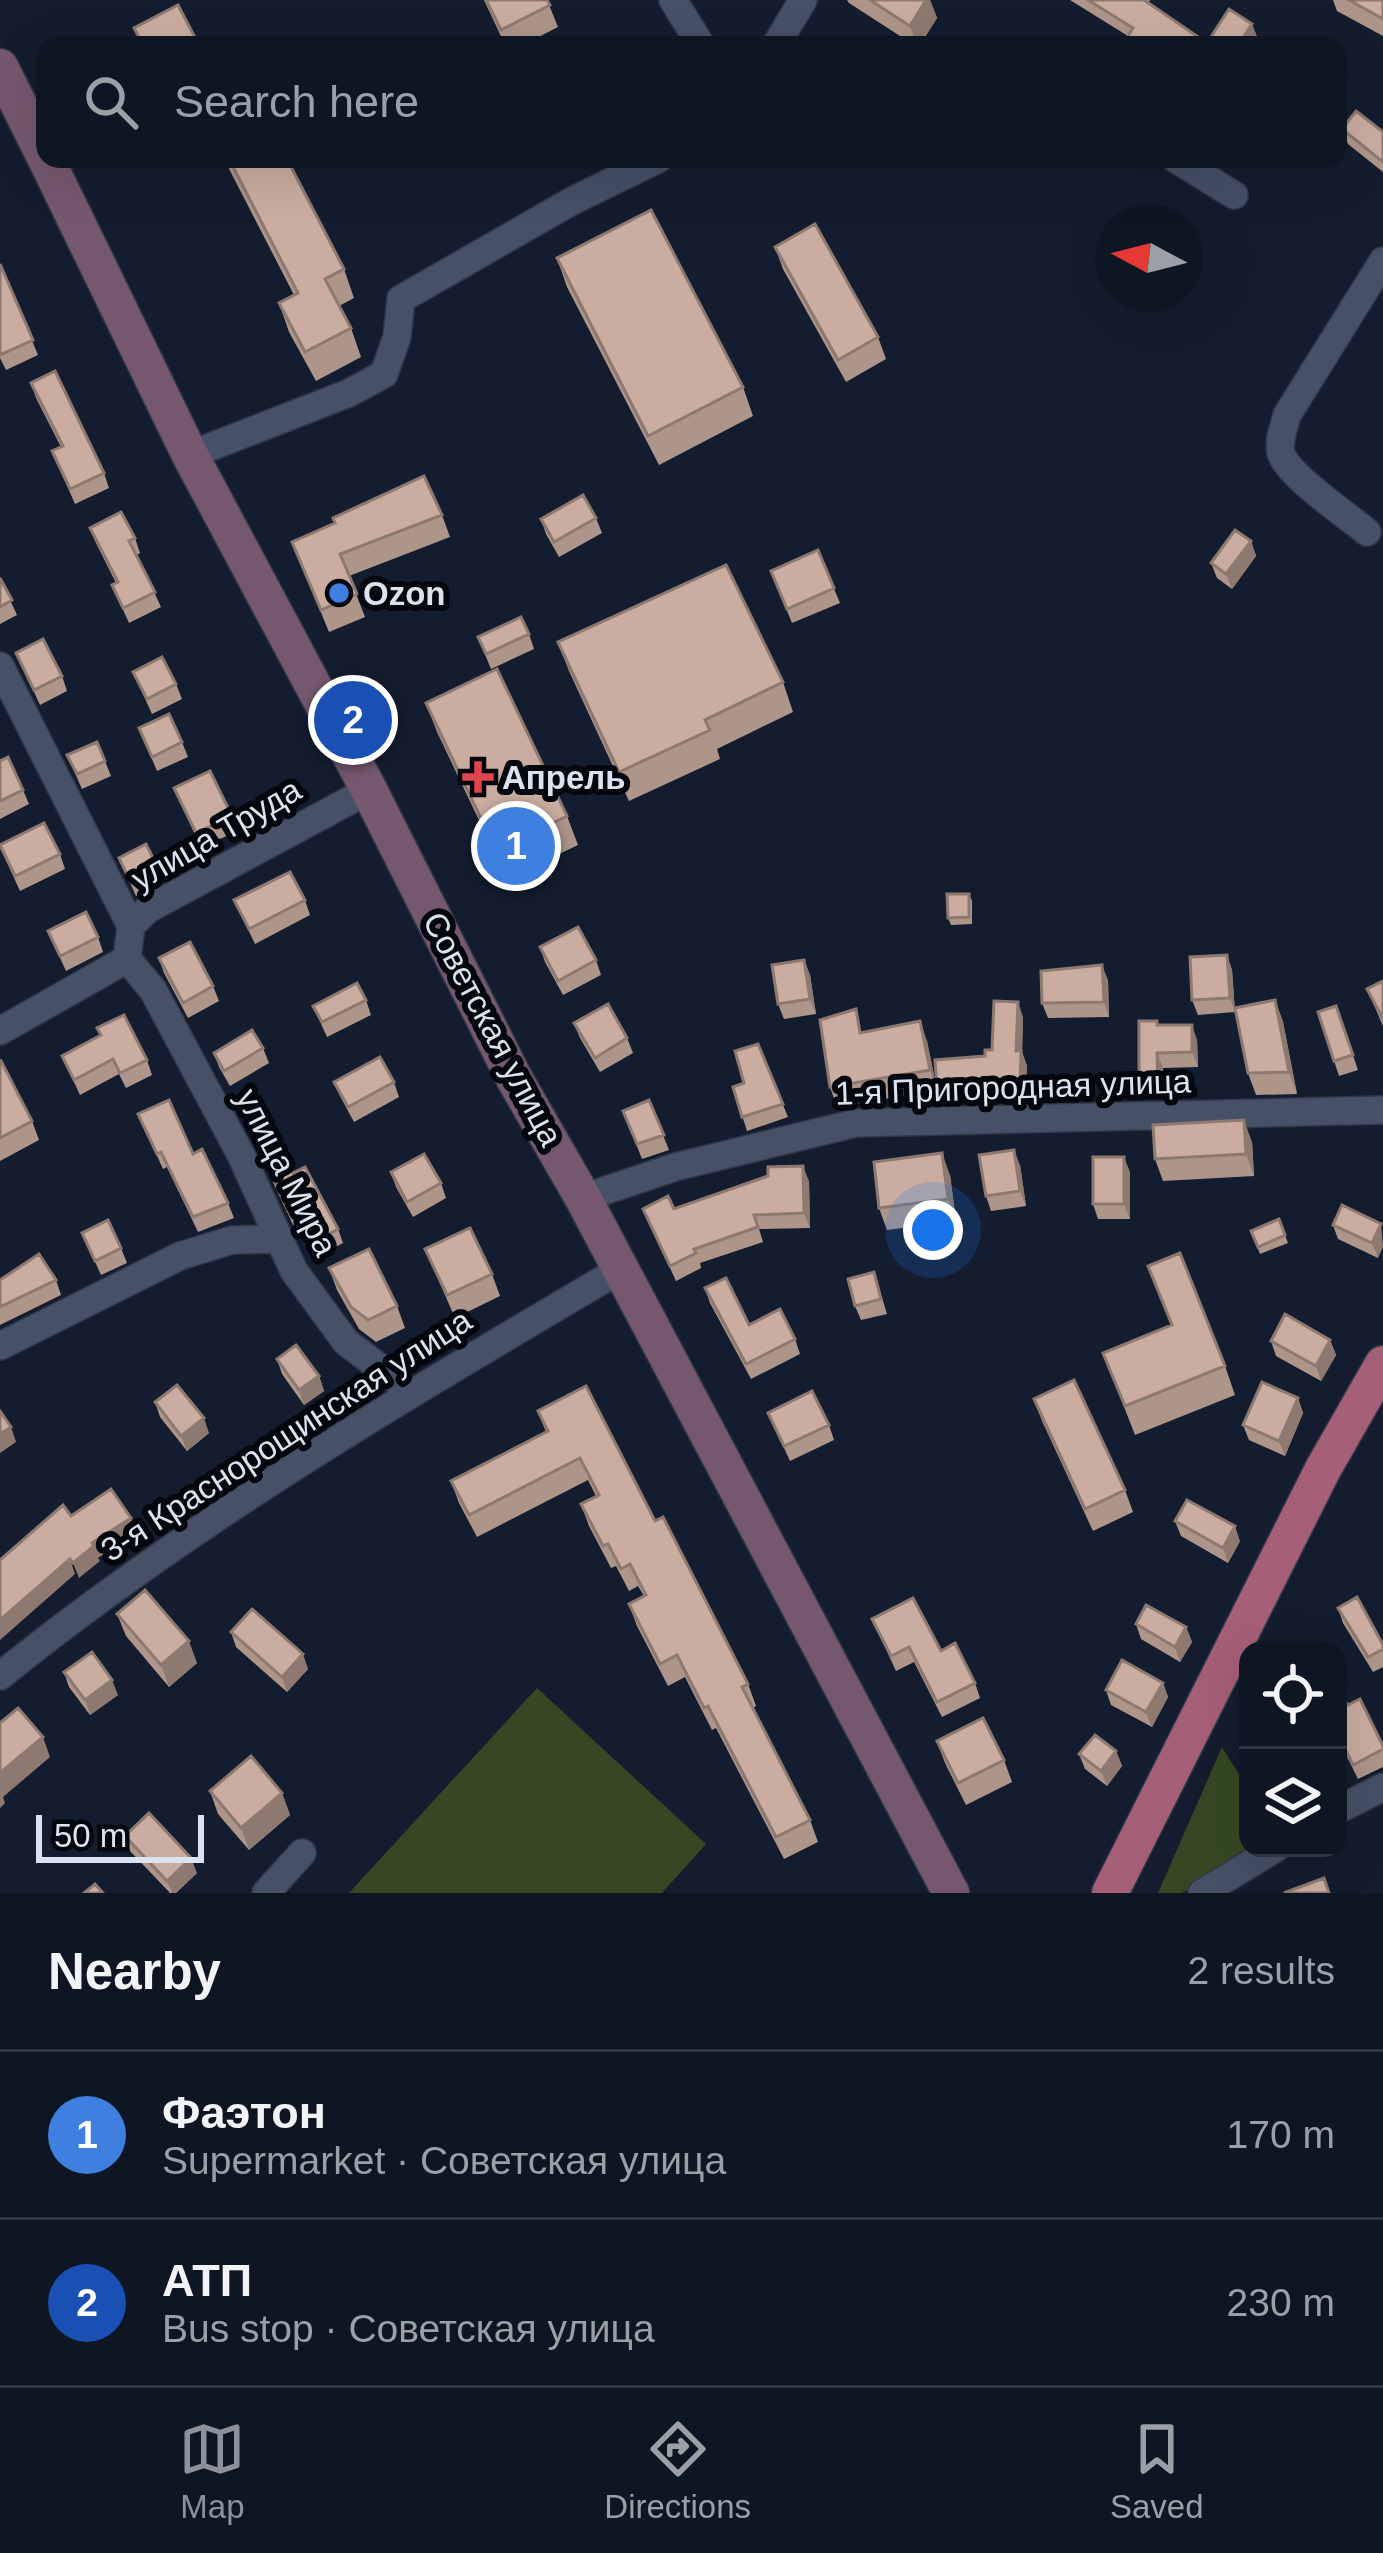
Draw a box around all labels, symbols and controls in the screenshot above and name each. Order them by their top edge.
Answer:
search box [36,36,1347,168]
icon: search [78,69,144,135]
text: Search here [174,76,419,127]
north arrow [1095,204,1203,312]
place label: Ozon [363,575,445,612]
marker: Ozon [326,580,352,606]
pin: 2 [314,675,392,765]
place label: Апрель [502,759,626,796]
marker: Апрель [465,764,491,790]
street label: улица Труда [125,770,308,897]
pin: 1 [477,801,555,891]
street label: Советская улица [416,906,570,1153]
street label: 1-я Пригородная улица [834,1062,1192,1112]
street label: улица Мира [229,1082,345,1262]
your location [903,1200,963,1260]
street label: 3-я Краснорощинская улица [94,1301,478,1569]
map controls [1239,1641,1347,1857]
button: locate [1239,1641,1347,1749]
button: layers [1239,1749,1347,1857]
scale bar [36,1809,204,1862]
text: 50 m [54,1817,127,1854]
text: Nearby [48,1943,221,2000]
text: 2 results [1188,1949,1335,1992]
text: Фаэтон [162,2087,326,2138]
text: 1 [76,2113,98,2156]
text: 170 m [1227,2113,1335,2156]
text: Supermarket · Советская улица [162,2139,726,2182]
text: АТП [162,2255,252,2306]
text: 2 [76,2281,98,2324]
text: 230 m [1227,2281,1335,2324]
text: Bus stop · Советская улица [162,2307,655,2350]
tab: Map [179,2416,245,2526]
tab: Directions [604,2416,751,2526]
tab: Saved [1110,2416,1204,2526]

